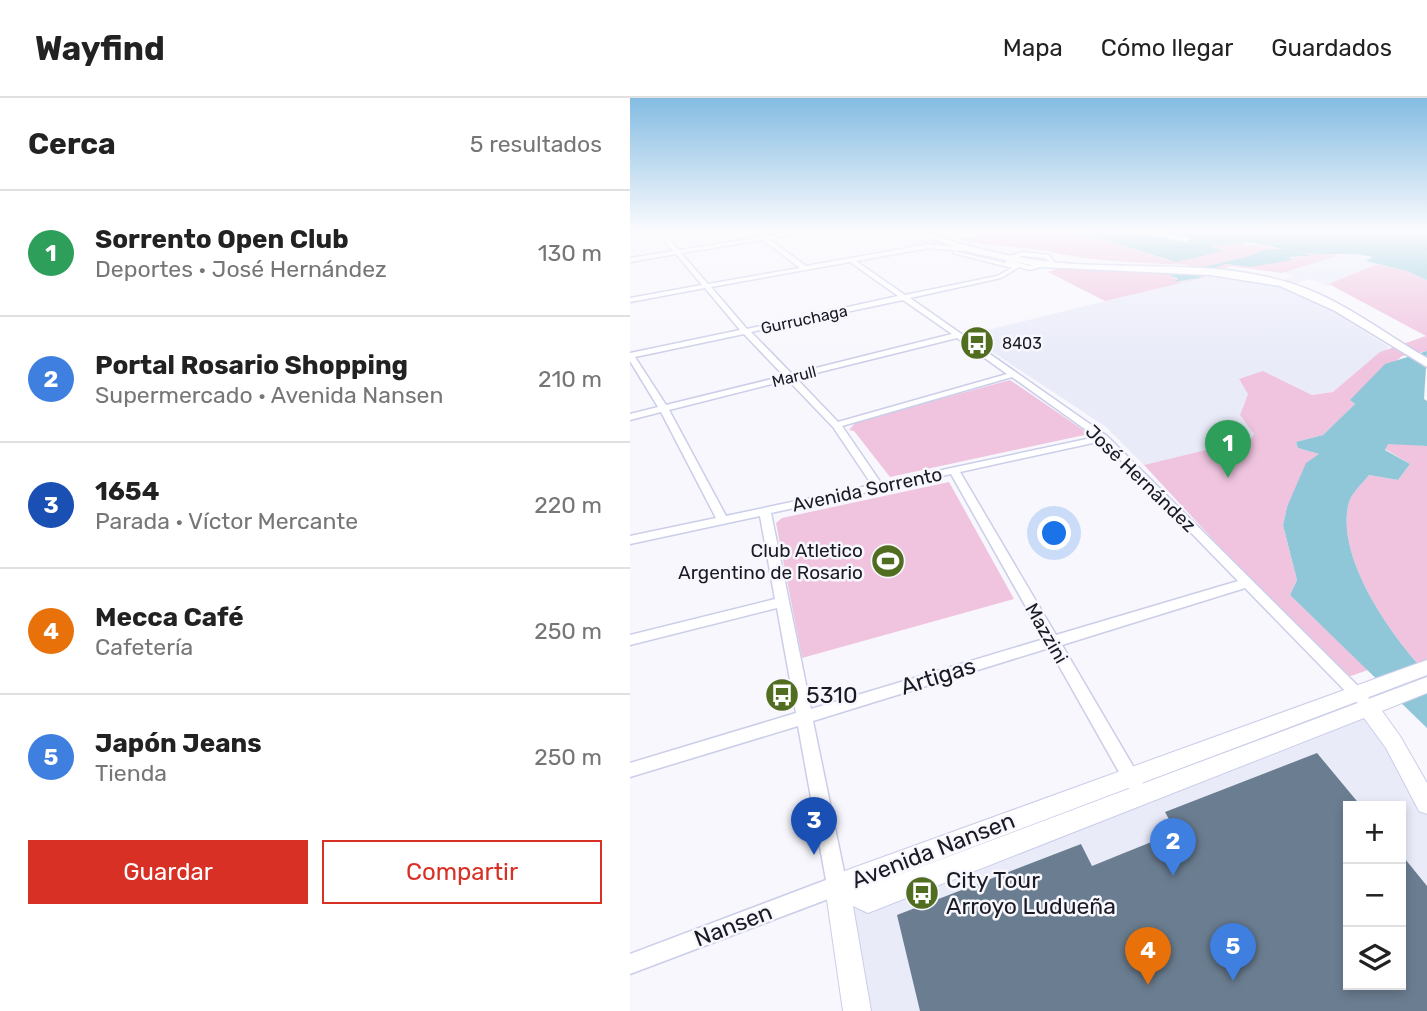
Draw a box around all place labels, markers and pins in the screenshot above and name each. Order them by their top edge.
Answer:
bus stop icon: 8403 [958,324,996,362]
place label: 8403 [1002,334,1042,353]
pin: 1 [1205,420,1251,478]
place label: Club Atletico Argentino de Rosario [678,539,863,584]
sports icon: Club Atletico Argentino de Rosario [869,542,907,580]
bus stop icon: 5310 [763,676,801,714]
place label: 5310 [806,681,858,709]
pin: 3 [791,797,837,855]
pin: 2 [1150,818,1196,876]
place label: City Tour Arroyo Ludueña [946,866,1116,920]
bus stop icon: City Tour Arroyo Ludueña [903,874,941,912]
pin: 5 [1210,923,1256,981]
pin: 4 [1125,927,1171,985]

